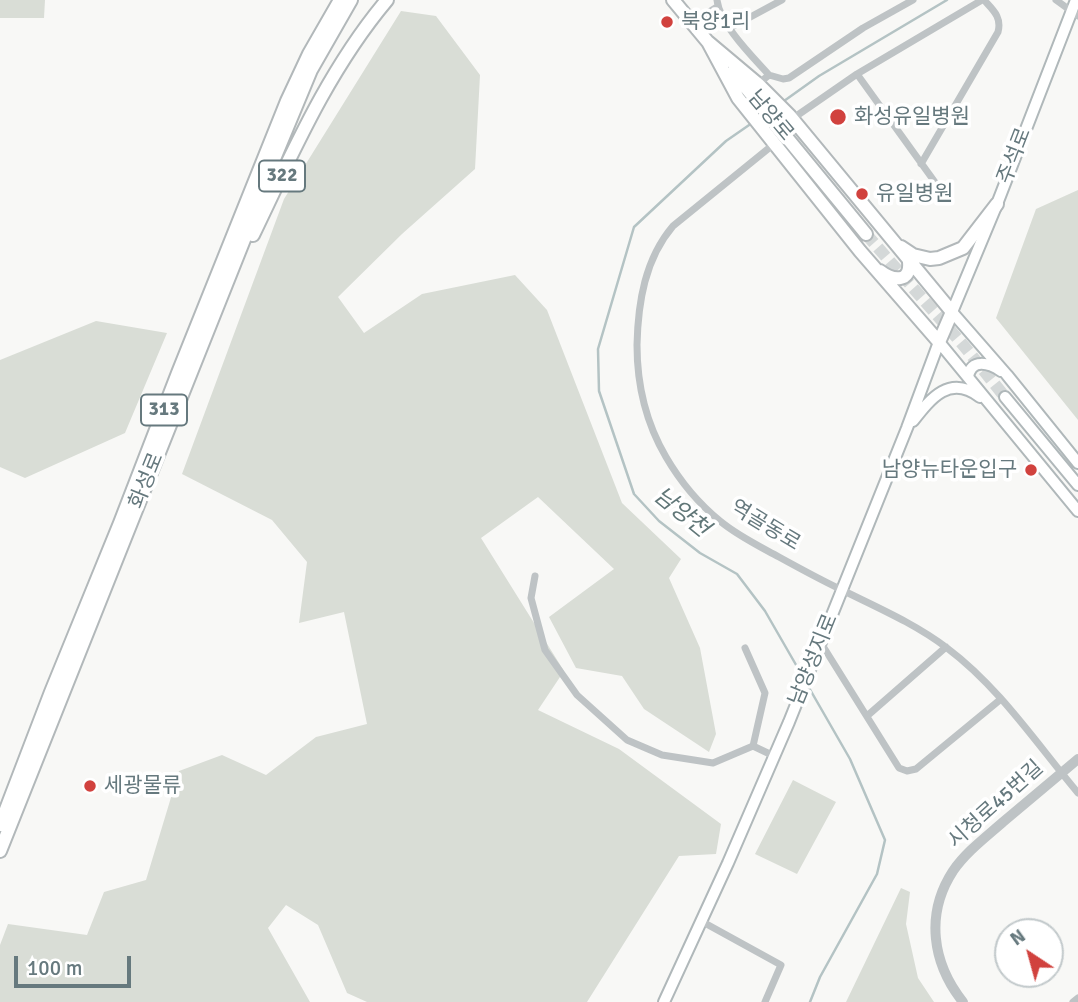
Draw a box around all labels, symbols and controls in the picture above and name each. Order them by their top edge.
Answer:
place label: 북양1리 [681,9,750,35]
marker: 북양1리 [659,14,675,30]
street label: 남양로 [742,86,798,146]
place label: 화성유일병원 [854,104,970,130]
marker: 화성유일병원 [828,107,848,127]
street label: 주석로 [993,124,1037,188]
road number: 322 [259,160,305,192]
place label: 유일병원 [876,181,953,207]
marker: 유일병원 [854,186,870,202]
road number: 313 [141,394,187,426]
street label: 화성로 [124,449,170,513]
place label: 남양뉴타운입구 [882,457,1017,483]
marker: 남양뉴타운입구 [1023,462,1039,478]
water label: 남양천 [648,482,714,544]
street label: 역골동로 [725,495,805,557]
street label: 남양성지로 [784,610,844,710]
street label: 시청로45번길 [943,756,1049,854]
place label: 세광물류 [104,773,181,799]
marker: 세광물류 [82,778,98,794]
north arrow [994,918,1064,988]
text: N [1005,924,1030,951]
scale bar [18,942,135,986]
text: 100 m [27,955,82,981]

